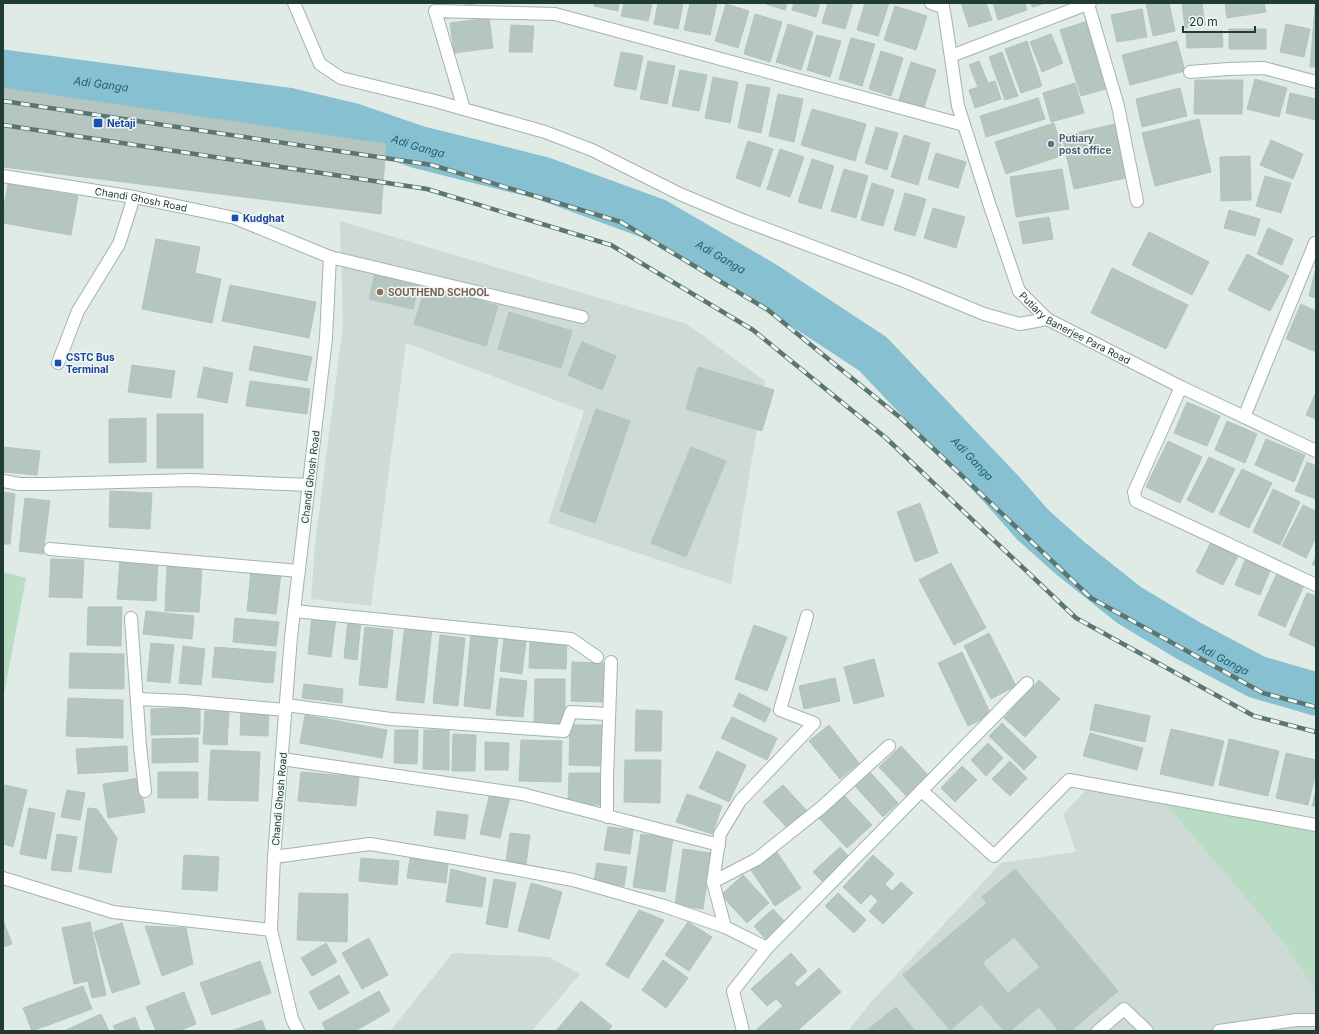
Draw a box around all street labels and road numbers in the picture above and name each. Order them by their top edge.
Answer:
street label: Chandi Ghosh Road [94,185,188,214]
street label: Putiary Banerjee Para Road [1017,289,1133,366]
street label: Chandi Ghosh Road [298,430,322,524]
street label: Chandi Ghosh Road [269,752,289,846]

